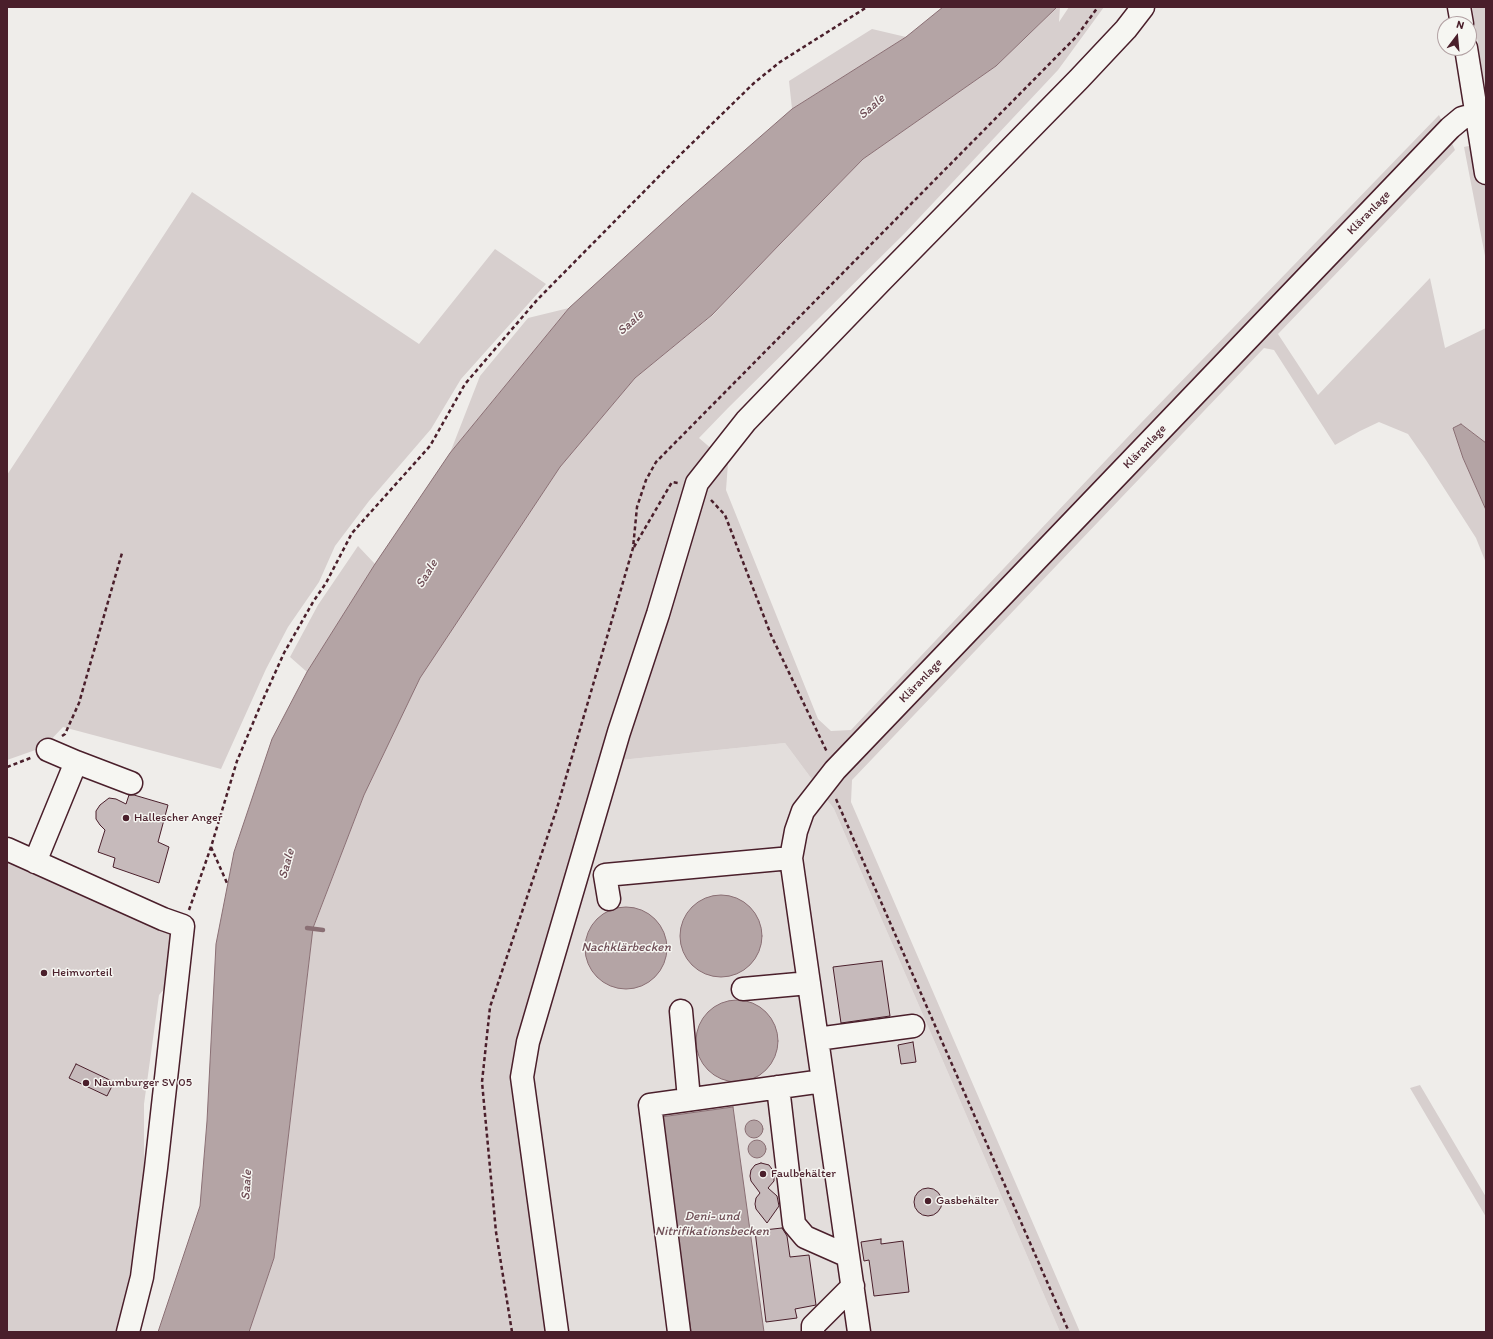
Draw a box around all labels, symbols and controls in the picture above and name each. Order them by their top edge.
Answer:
north arrow [1437,16,1477,56]
text: N [1455,18,1466,32]
water label: Saale [855,91,889,123]
street label: Kläranlage [1344,188,1394,238]
water label: Saale [614,307,648,339]
street label: Kläranlage [1120,422,1170,472]
water label: Saale [412,557,442,591]
street label: Kläranlage [896,656,946,706]
place label: Hallescher Anger [134,811,222,825]
marker: Hallescher Anger [121,813,131,823]
water label: Saale [275,847,299,881]
water label: Nachklärbecken [581,940,671,956]
place label: Heimvorteil [52,966,112,980]
marker: Heimvorteil [39,968,49,978]
place label: Naumburger SV 05 [94,1076,192,1090]
marker: Naumburger SV 05 [81,1078,91,1088]
place label: Faulbehälter [771,1167,836,1181]
water label: Saale [238,1169,256,1201]
marker: Faulbehälter [758,1169,768,1179]
place label: Gasbehälter [936,1194,999,1208]
marker: Gasbehälter [923,1196,933,1206]
water label: Deni- und Nitrifikationsbecken [655,1209,769,1240]

